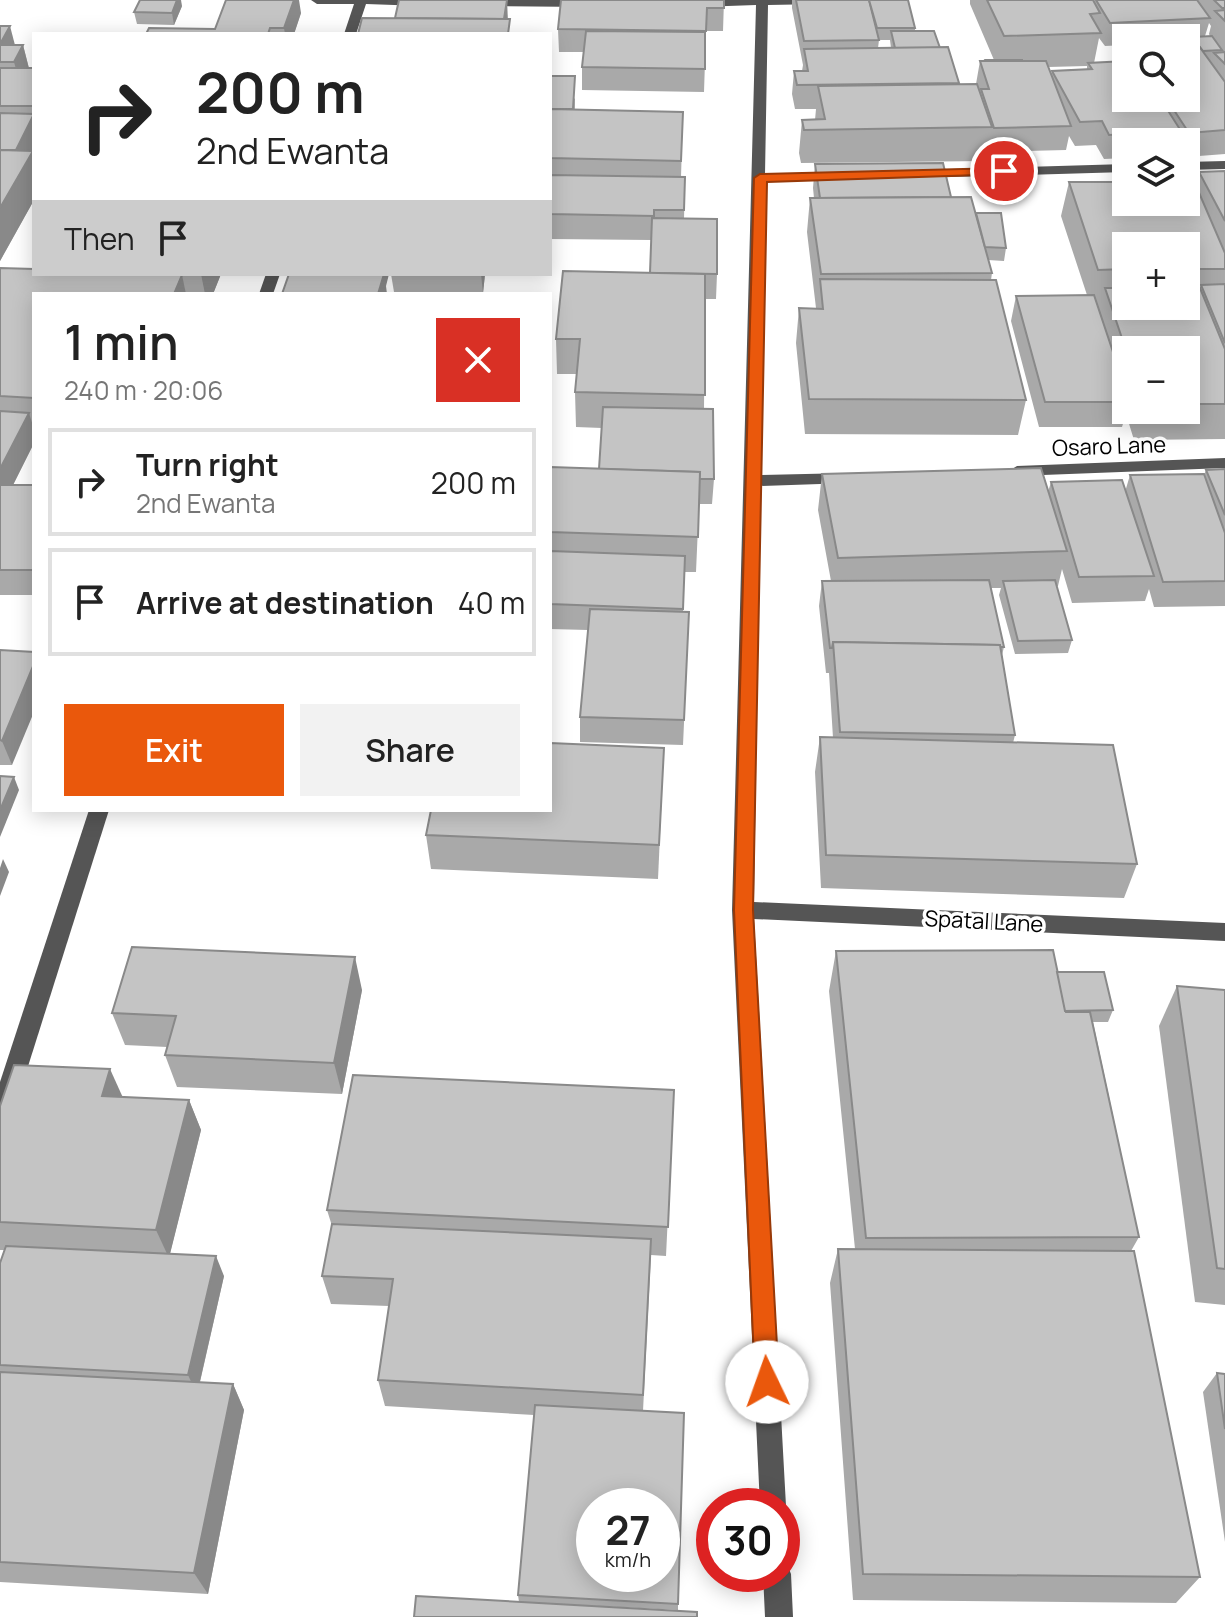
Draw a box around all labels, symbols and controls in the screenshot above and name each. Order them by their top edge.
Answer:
map controls [1112,24,1200,424]
button: search [1112,24,1200,112]
text: 200 m [196,53,365,130]
icon: right [64,64,168,168]
text: 2nd Ewanta [196,126,389,175]
button: layers [1112,128,1200,216]
pin [970,137,1038,205]
icon: arrive [982,149,1026,193]
icon: arrive [151,216,195,260]
text: Then [64,218,135,259]
button: + [1112,232,1200,320]
text: 1 min [64,309,178,374]
button: close [436,318,520,402]
button: − [1112,336,1200,424]
text: 240 m · 20:06 [64,372,223,408]
street label: Osaro Lane [1051,429,1167,463]
text: Turn right [136,444,279,485]
icon: right [68,460,112,504]
text: 200 m [431,462,516,503]
text: 2nd Ewanta [136,485,276,521]
icon: arrive [68,580,112,624]
text: Arrive at destination [136,582,434,623]
text: 40 m [458,582,525,623]
button: Exit [64,704,284,796]
button: Share [300,704,520,796]
street label: Spatal Lane [924,903,1044,939]
position arrow [725,1340,809,1424]
speed limit sign: 30 [696,1488,800,1592]
text: 27 [605,1502,651,1557]
text: km/h [605,1546,651,1573]

